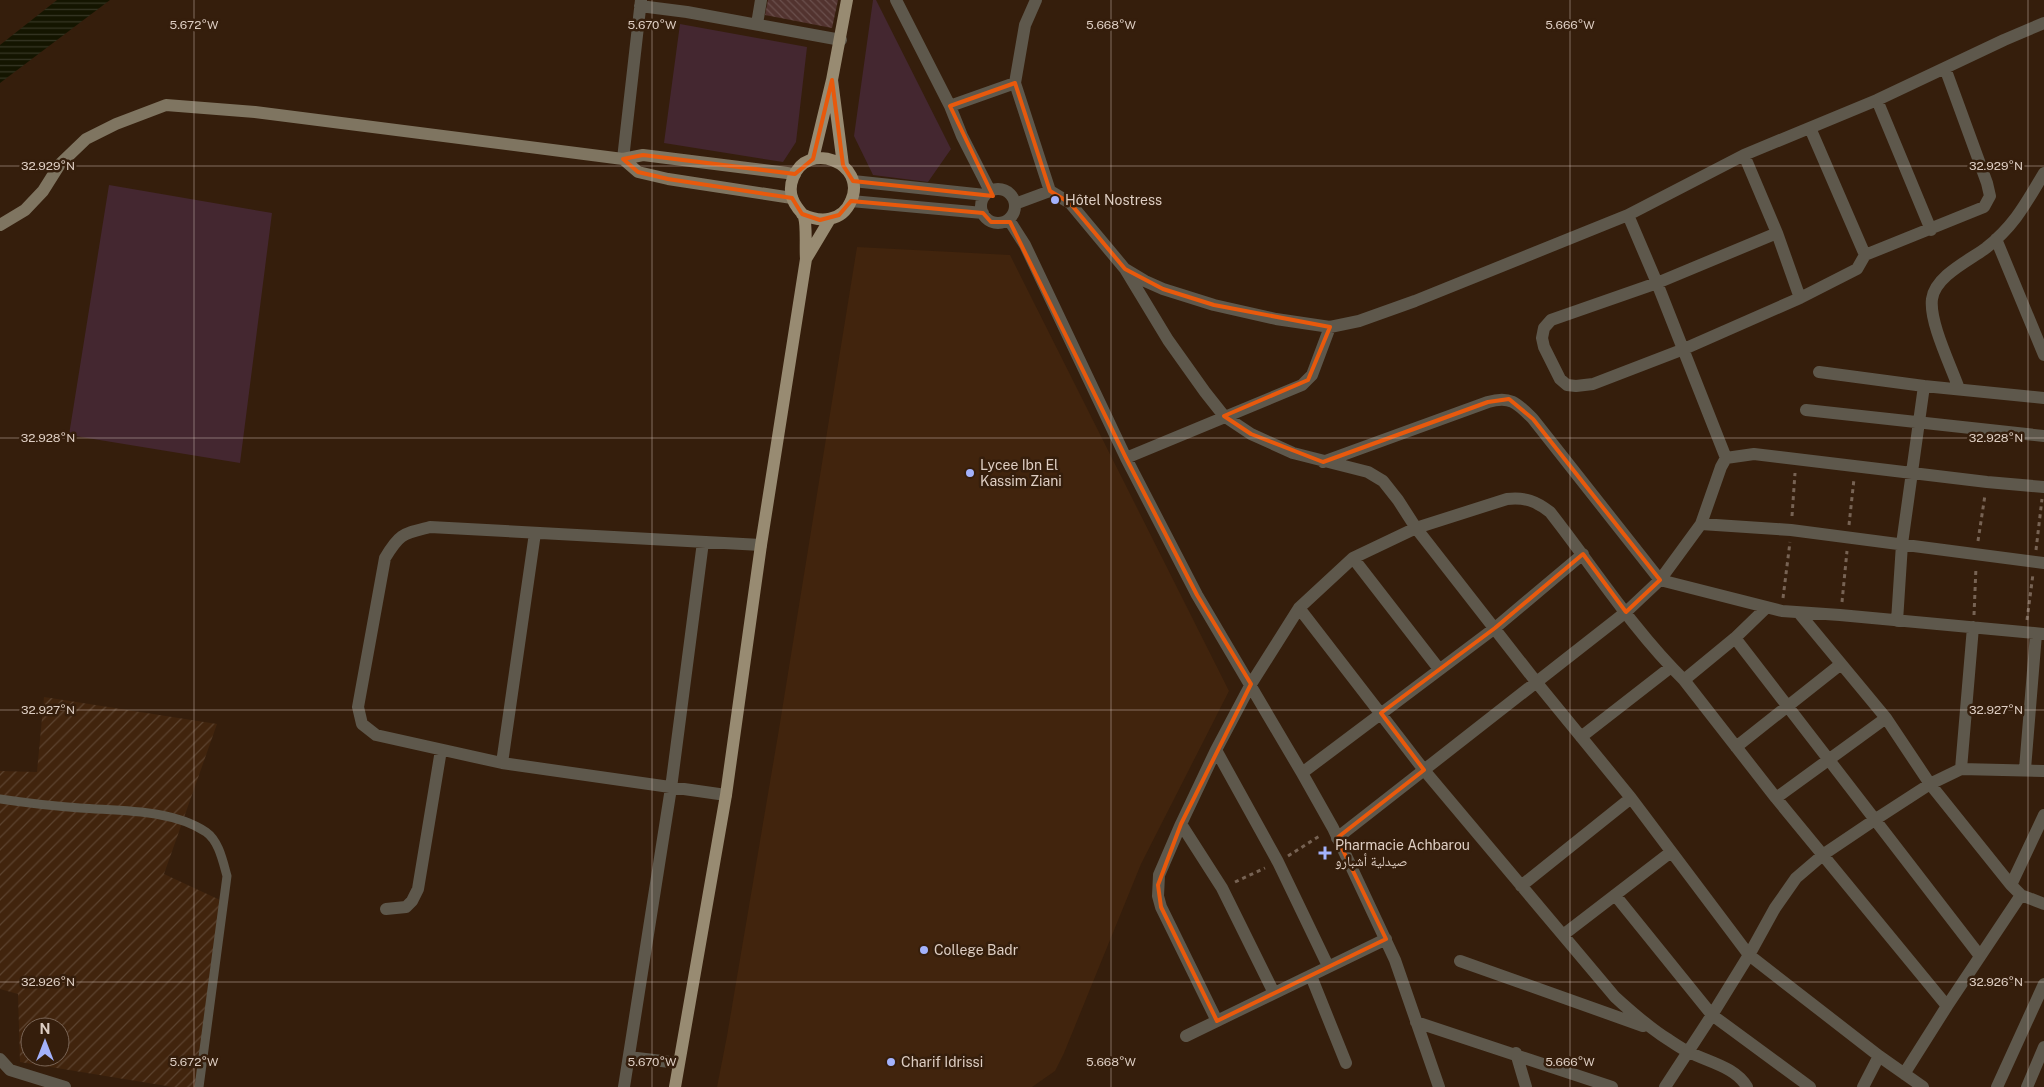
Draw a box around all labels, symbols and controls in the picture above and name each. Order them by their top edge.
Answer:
text: 5.672°W [169,18,219,32]
text: 5.670°W [628,18,677,32]
text: 5.668°W [1086,18,1137,32]
text: 5.666°W [1545,18,1595,32]
text: 32.929°N [21,159,75,173]
text: 32.929°N [1969,159,2023,173]
place label: Hôtel Nostress [1065,192,1162,208]
marker: Hôtel Nostress [1049,194,1061,206]
text: 32.928°N [21,431,75,445]
text: 32.928°N [1969,431,2023,445]
place label: Lycee Ibn El Kassim Ziani [980,457,1062,489]
marker: Lycee Ibn El Kassim Ziani [964,467,976,479]
text: 32.927°N [21,703,75,717]
text: 32.927°N [1969,703,2023,717]
place label: Pharmacie Achbarou صيدلية أشبارو [1335,837,1470,870]
marker: Pharmacie Achbarou صيدلية أشبارو [1319,847,1331,859]
place label: College Badr [934,942,1018,958]
marker: College Badr [918,944,930,956]
text: 32.926°N [21,975,75,989]
text: 32.926°N [1969,975,2023,989]
north arrow [20,1017,70,1067]
text: N [40,1021,50,1037]
place label: Charif Idrissi [901,1054,983,1070]
text: 5.672°W [169,1055,219,1069]
text: 5.670°W [628,1055,677,1069]
text: 5.668°W [1086,1055,1137,1069]
text: 5.666°W [1545,1055,1595,1069]
marker: Charif Idrissi [885,1056,897,1068]

